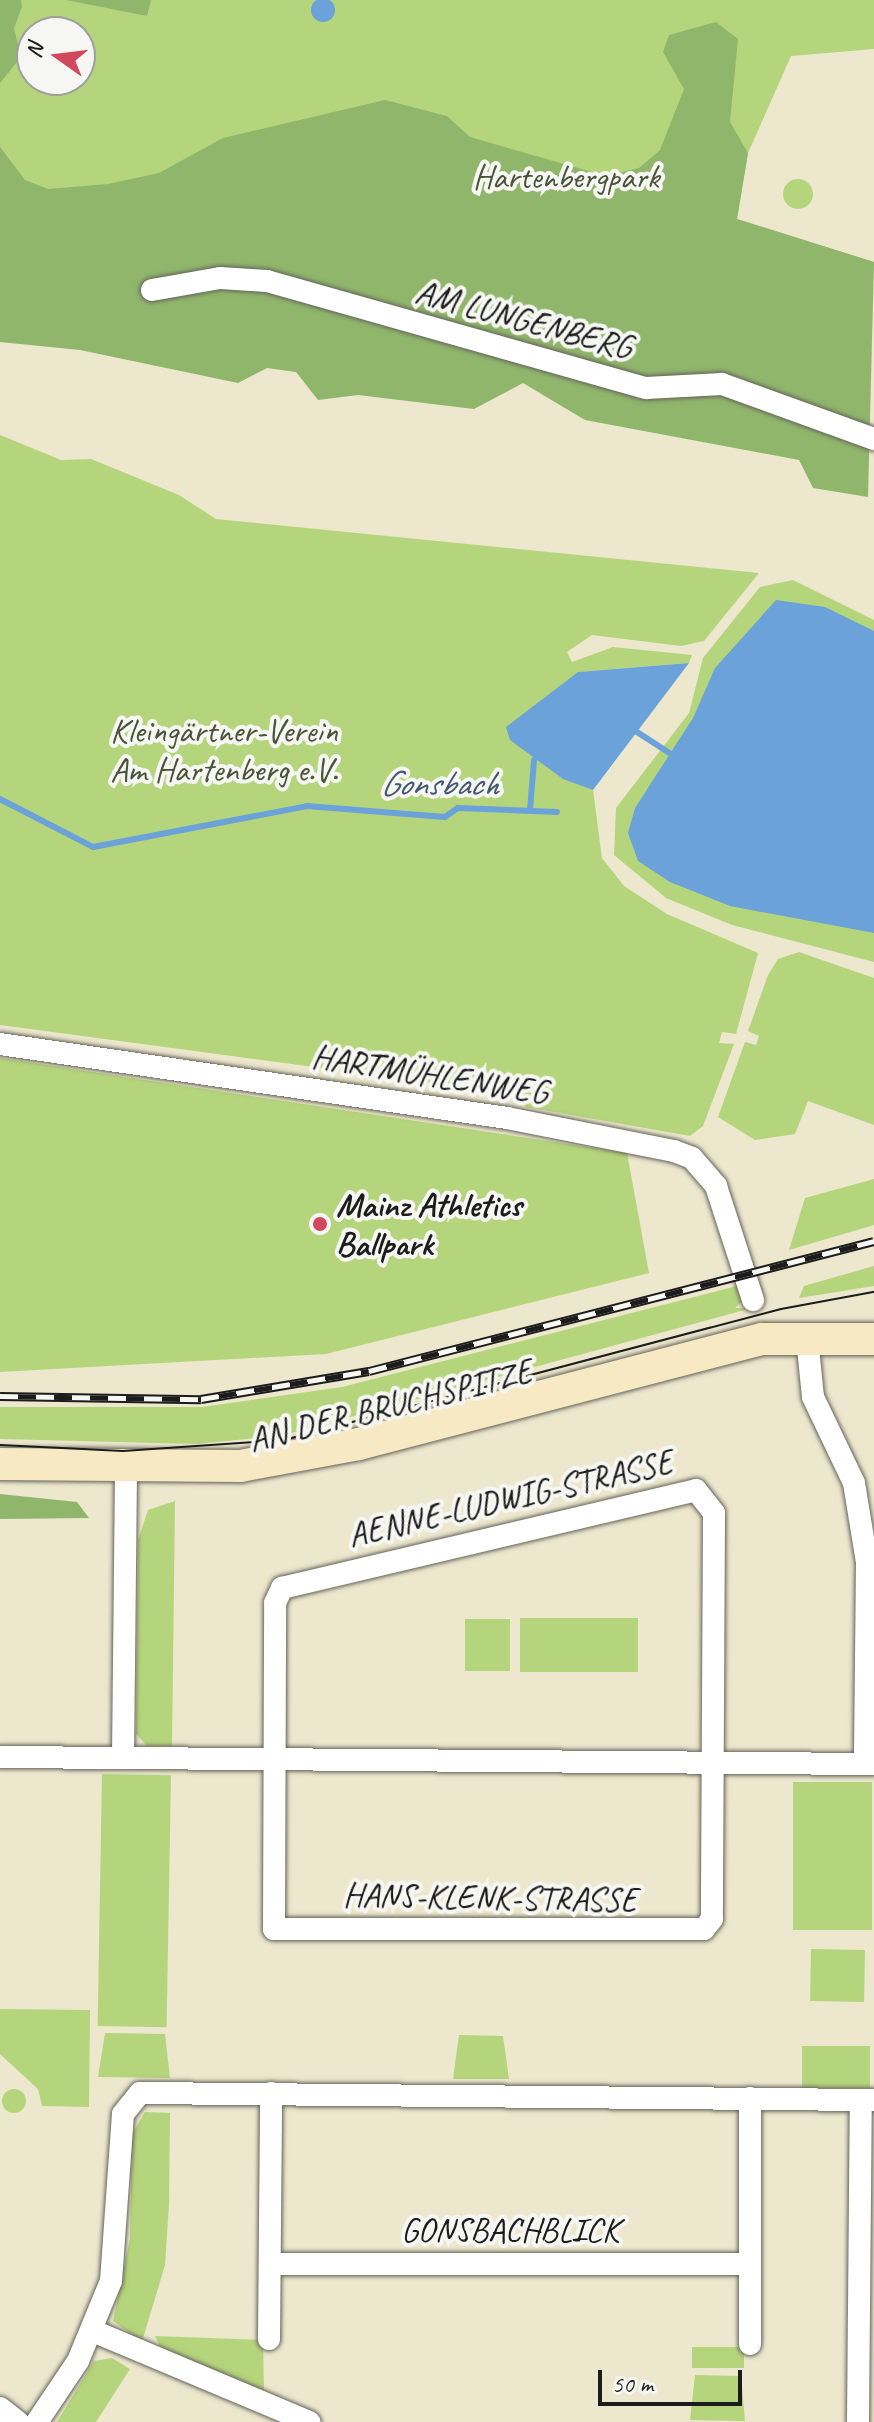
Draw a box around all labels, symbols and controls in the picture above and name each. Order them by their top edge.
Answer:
north arrow [16,16,96,96]
text: N [19,41,50,61]
park label: Hartenbergpark [473,157,659,197]
street label: AM LUNGENBERG [411,270,637,368]
park label: Kleingärtner-Verein Am Hartenberg e.V. [110,710,338,790]
water label: Gonsbach [380,762,498,806]
street label: HARTMÜHLENWEG [309,1035,551,1113]
place label: Mainz Athletics Ballpark [336,1184,521,1264]
marker: Mainz Athletics Ballpark [311,1215,329,1233]
street label: AN DER BRUCHSPITZE [244,1350,536,1460]
street label: AENNE-LUDWIG-STRASSE [344,1441,676,1555]
street label: HANS-KLENK-STRASSE [343,1874,637,1920]
street label: GONSBACHBLICK [401,2210,619,2250]
scale bar [602,2354,746,2404]
text: 50 m [612,2369,653,2399]

